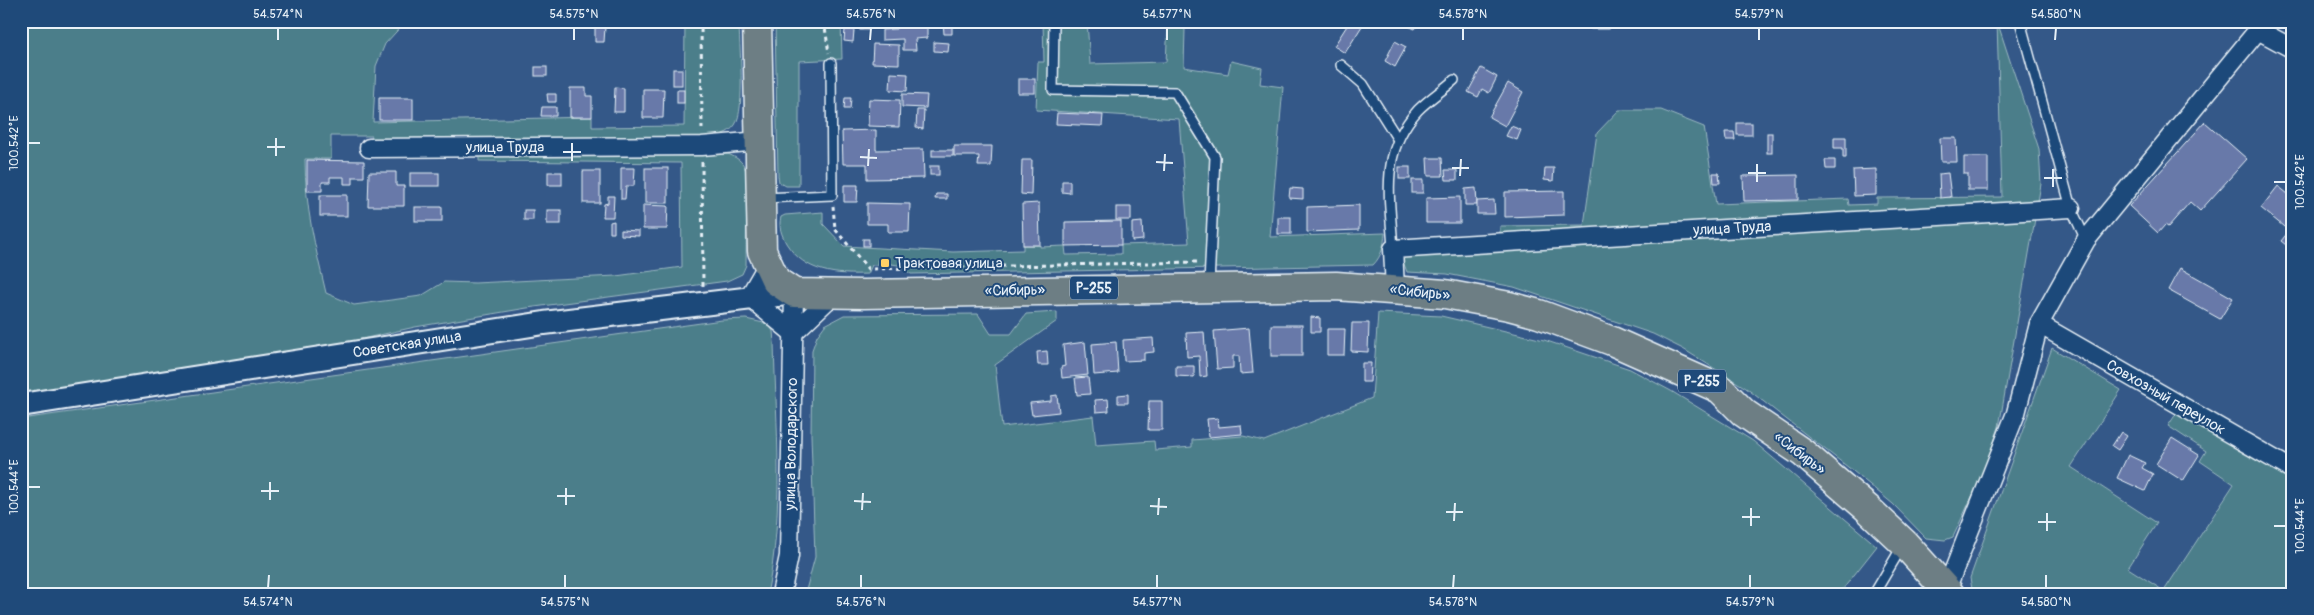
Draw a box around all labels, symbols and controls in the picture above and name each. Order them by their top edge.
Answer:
text: 54.574°N [253,7,303,22]
text: 54.575°N [550,7,598,22]
text: 54.576°N [846,7,896,22]
text: 54.577°N [1143,7,1191,22]
text: 54.578°N [1439,7,1487,22]
text: 54.579°N [1735,7,1783,22]
text: 54.580°N [2031,7,2081,22]
text: 100.542°E [7,115,22,171]
street label: улица Труда [465,138,544,157]
text: 100.542°E [2293,154,2308,210]
street label: улица Труда [1691,217,1772,240]
place label: Трактовая улица [895,254,1003,273]
marker: Трактовая улица [879,257,891,269]
road number: Р-255 [1070,276,1118,300]
street label: «Сибирь» [985,280,1046,301]
street label: «Сибирь» [1389,280,1451,305]
street label: Советская улица [351,327,463,362]
street label: Совхозный переулок [2103,356,2229,439]
road number: Р-255 [1678,370,1726,392]
street label: улица Володарского [781,377,802,512]
street label: «Сибирь» [1770,428,1830,479]
text: 100.544°E [7,459,22,515]
text: 100.544°E [2293,498,2308,554]
text: 54.574°N [243,595,293,610]
text: 54.575°N [541,595,589,610]
text: 54.576°N [836,595,886,610]
text: 54.577°N [1133,595,1181,610]
text: 54.578°N [1429,595,1477,610]
text: 54.579°N [1726,595,1774,610]
text: 54.580°N [2021,595,2071,610]

